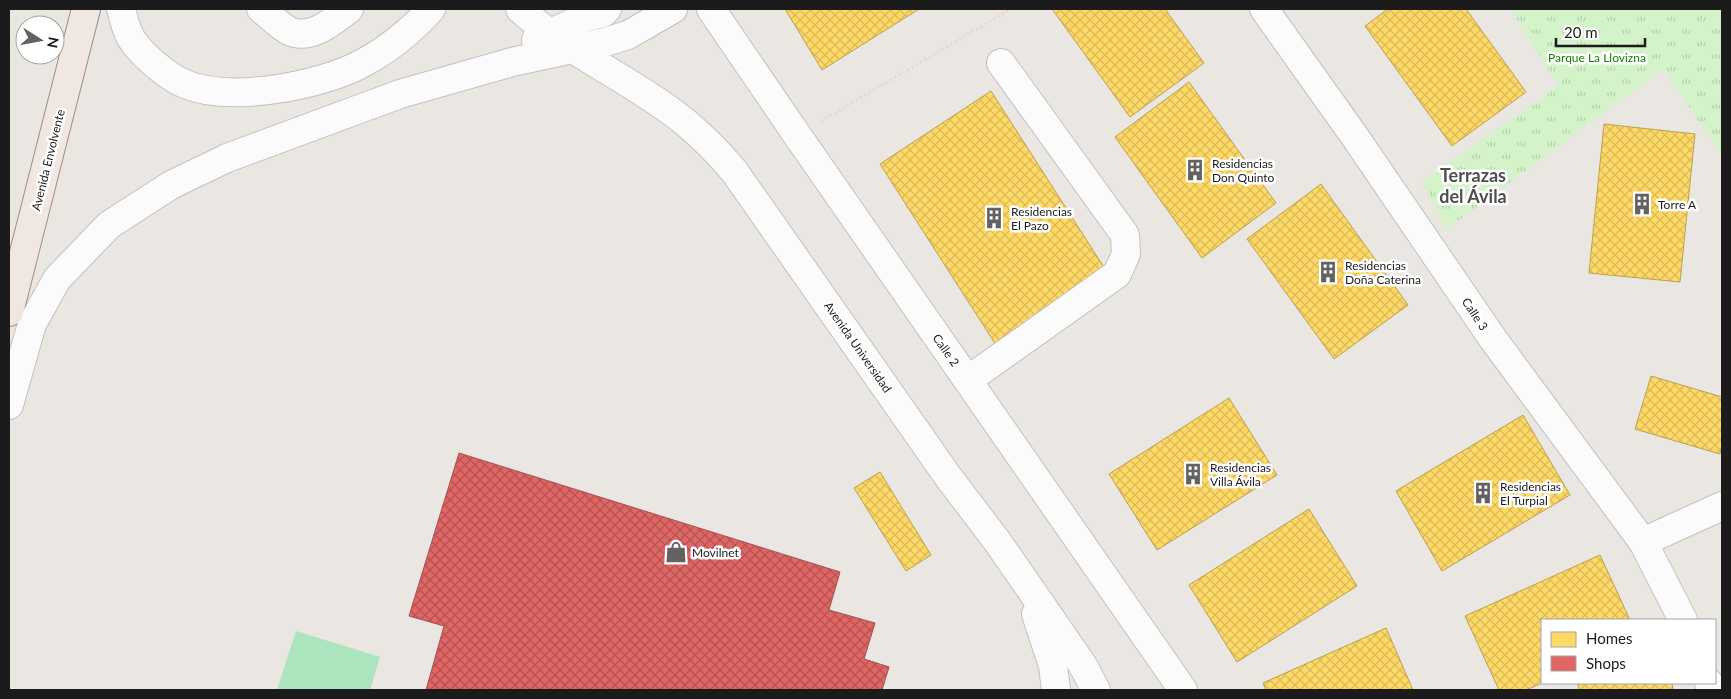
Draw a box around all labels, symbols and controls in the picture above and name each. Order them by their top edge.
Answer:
north arrow [15,15,65,65]
scale bar [1556,15,1645,47]
text: 20 m [1564,23,1598,41]
text: N [44,36,63,49]
park label: Parque La Llovizna [1548,50,1646,65]
street label: Avenida Envolvente [28,108,68,212]
place label: Residencias Don Quinto [1212,156,1275,185]
building icon: Residencias Don Quinto [1182,157,1208,183]
district label: Terrazas del Ávila [1439,164,1507,207]
building icon: Torre A [1629,191,1655,217]
place label: Torre A [1658,197,1697,212]
place label: Residencias El Pazo [1011,204,1072,233]
building icon: Residencias El Pazo [981,205,1007,231]
place label: Residencias Doña Caterina [1345,258,1421,287]
building icon: Residencias Doña Caterina [1315,259,1341,285]
street label: Calle 3 [1459,295,1491,333]
street label: Avenida Universidad [821,299,895,395]
street label: Calle 2 [930,331,962,369]
place label: Residencias Villa Ávila [1210,460,1271,489]
building icon: Residencias Villa Ávila [1180,461,1206,487]
place label: Residencias El Turpial [1500,479,1561,508]
building icon: Residencias El Turpial [1470,480,1496,506]
shop icon: Movilnet [663,539,689,565]
place label: Movilnet [692,545,739,560]
legend [1541,619,1716,684]
text: Homes [1586,629,1632,647]
text: Shops [1586,654,1626,672]

